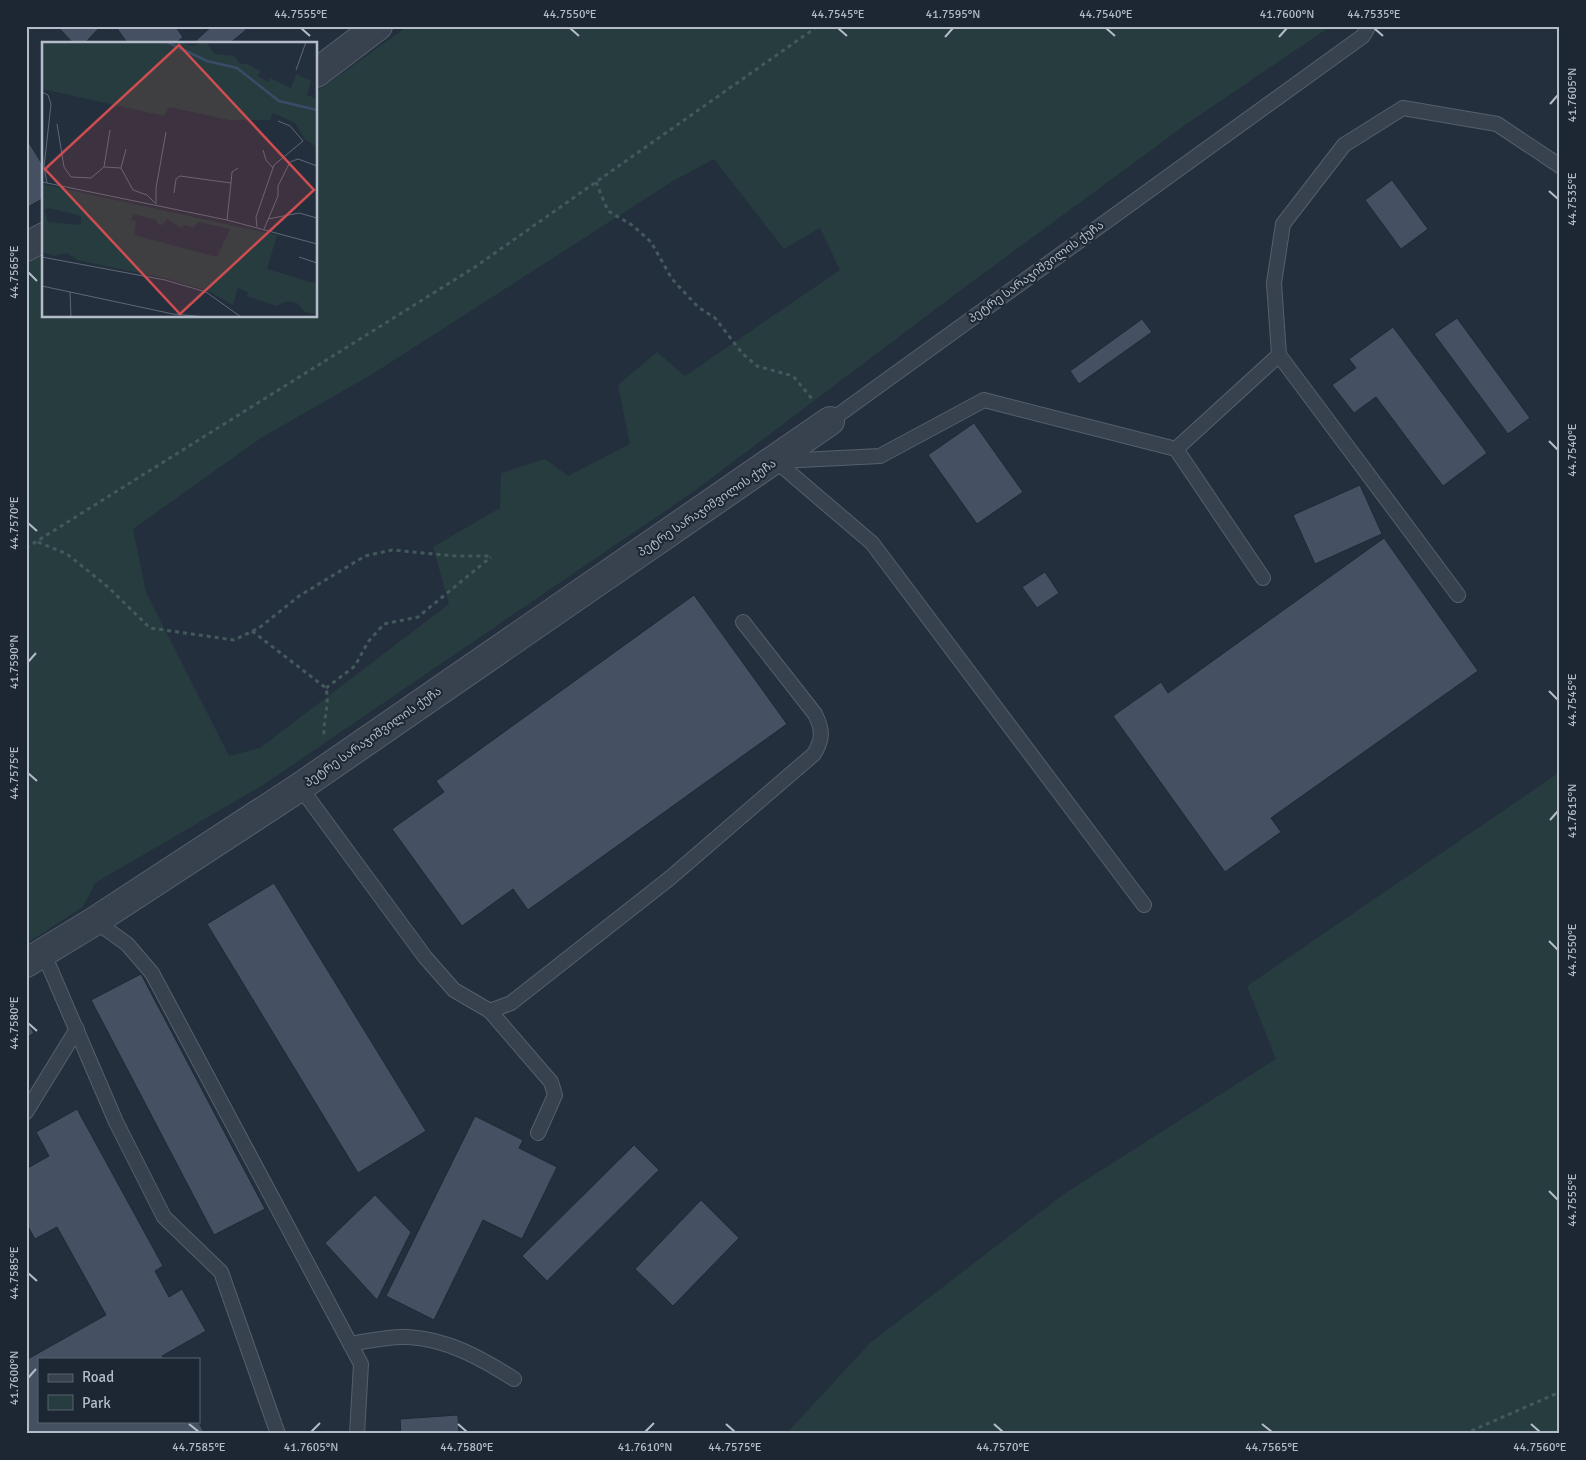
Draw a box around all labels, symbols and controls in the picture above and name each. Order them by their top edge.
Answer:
text: 44.7555°E [274,7,328,22]
text: 44.7550°E [543,7,597,22]
text: 44.7545°E [811,7,865,22]
text: 41.7595°N [926,7,980,22]
text: 44.7540°E [1079,7,1133,22]
text: 41.7600°N [1260,7,1314,22]
text: 44.7535°E [1347,7,1401,22]
inset map [42,42,318,318]
text: 41.7605°N [1565,68,1580,122]
text: 44.7535°E [1565,172,1580,226]
street label: პეტრე სარაჯიშვილის ქუჩა [965,218,1107,326]
text: 44.7565°E [7,245,22,299]
text: 44.7540°E [1565,423,1580,477]
street label: პეტრე სარაჯიშვილის ქუჩა [635,456,779,560]
text: 44.7570°E [7,496,22,550]
text: 41.7590°N [7,635,22,689]
text: 44.7545°E [1565,673,1580,727]
street label: პეტრე სარაჯიშვილის ქუჩა [301,684,445,790]
text: 44.7575°E [7,746,22,800]
text: 41.7615°N [1565,784,1580,838]
text: 44.7550°E [1565,923,1580,977]
text: 44.7580°E [7,996,22,1050]
text: 44.7555°E [1565,1173,1580,1227]
text: 44.7585°E [7,1246,22,1300]
text: 41.7600°N [7,1351,22,1405]
legend [38,1358,200,1422]
text: Road [82,1368,114,1386]
text: Park [82,1394,111,1412]
text: 44.7585°E [172,1440,226,1455]
text: 41.7605°N [284,1440,338,1455]
text: 44.7580°E [440,1440,494,1455]
text: 41.7610°N [618,1440,672,1455]
text: 44.7575°E [708,1440,762,1455]
text: 44.7570°E [976,1440,1030,1455]
text: 44.7565°E [1245,1440,1299,1455]
text: 44.7560°E [1513,1440,1567,1455]

